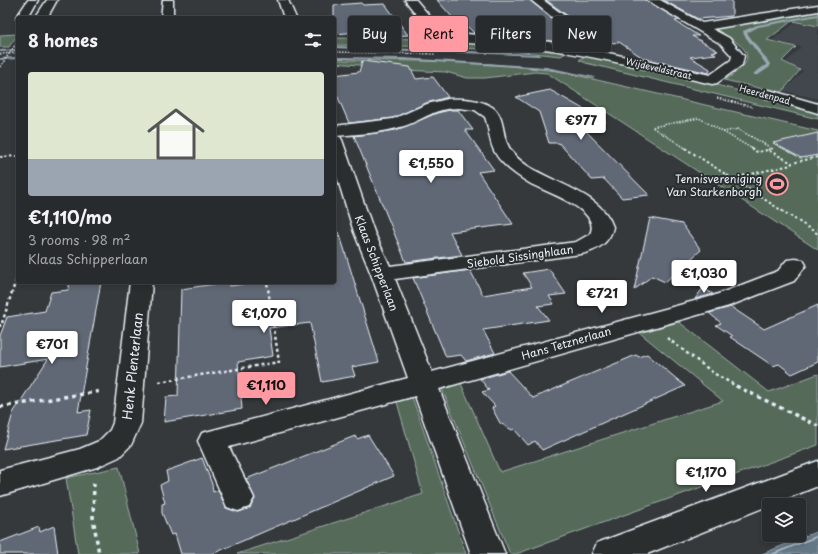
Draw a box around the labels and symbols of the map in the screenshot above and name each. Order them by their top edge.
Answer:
street label: Wijdeveldstraat [625,54,694,82]
street label: Heerdenpad [738,80,792,108]
pin: €977 [557,107,605,141]
pin: €1,550 [398,150,464,184]
place label: Tennisvereniging Van Starkenborgh [666,170,762,200]
sports icon: Tennisvereniging Van Starkenborgh [764,171,790,197]
street label: Klaas Schipperlaan [351,213,403,313]
street label: Siebold Sissinghlaan [466,240,574,272]
pin: €1,030 [671,260,737,294]
pin: €721 [578,280,626,314]
pin: €1,070 [231,300,297,334]
street label: Henk Plenterlaan [117,311,147,421]
street label: Hans Tetznerlaan [519,322,613,364]
pin: €701 [28,331,76,365]
pin: €1,110 [233,372,299,406]
pin: €1,170 [673,459,739,493]

